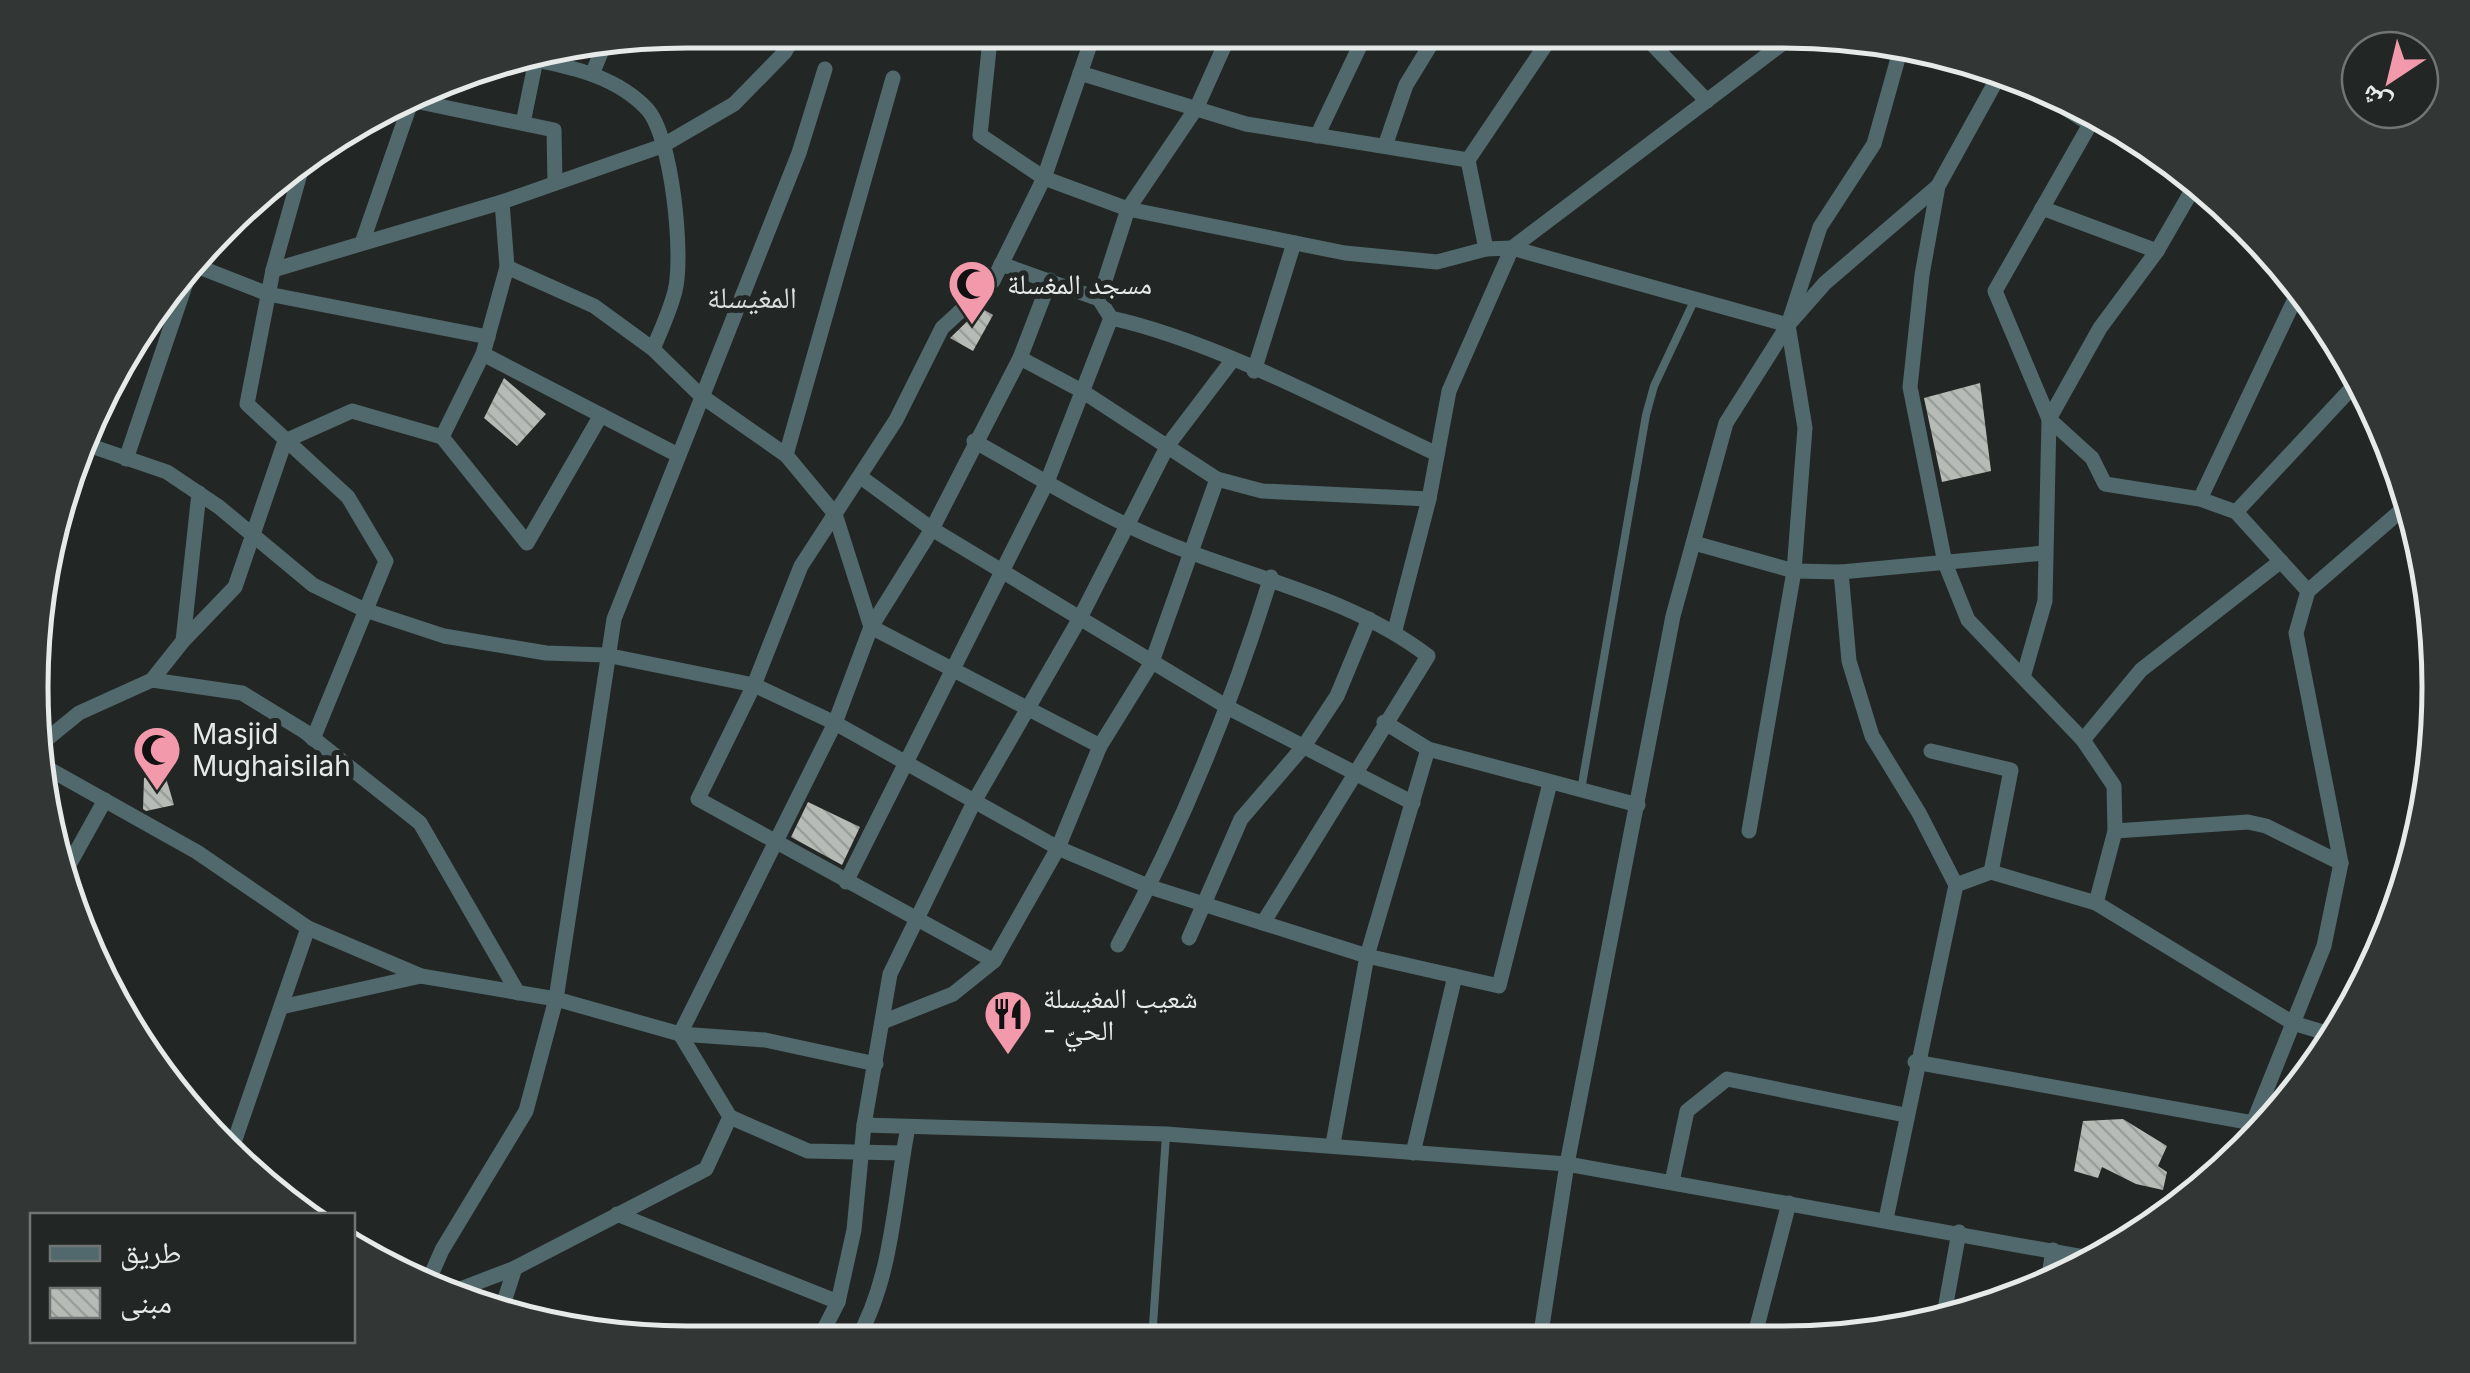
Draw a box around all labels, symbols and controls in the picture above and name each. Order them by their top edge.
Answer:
north arrow [2340,30,2440,130]
text: ش [2354,78,2398,123]
mosque icon: مسجد المغسلة [946,258,998,326]
place label: مسجد المغسلة [1007,267,1152,301]
district label: المغيسلة [707,279,797,315]
place label: Masjid Mughaisilah [192,717,351,783]
mosque icon: Masjid Mughaisilah [131,724,183,792]
place label: شعيب المغيسلة - الحيّ [1043,981,1198,1053]
restaurant icon: شعيب المغيسلة - الحيّ [982,988,1034,1056]
legend [30,1213,355,1343]
text: طريق [120,1234,181,1271]
text: مبنى [120,1284,172,1321]

